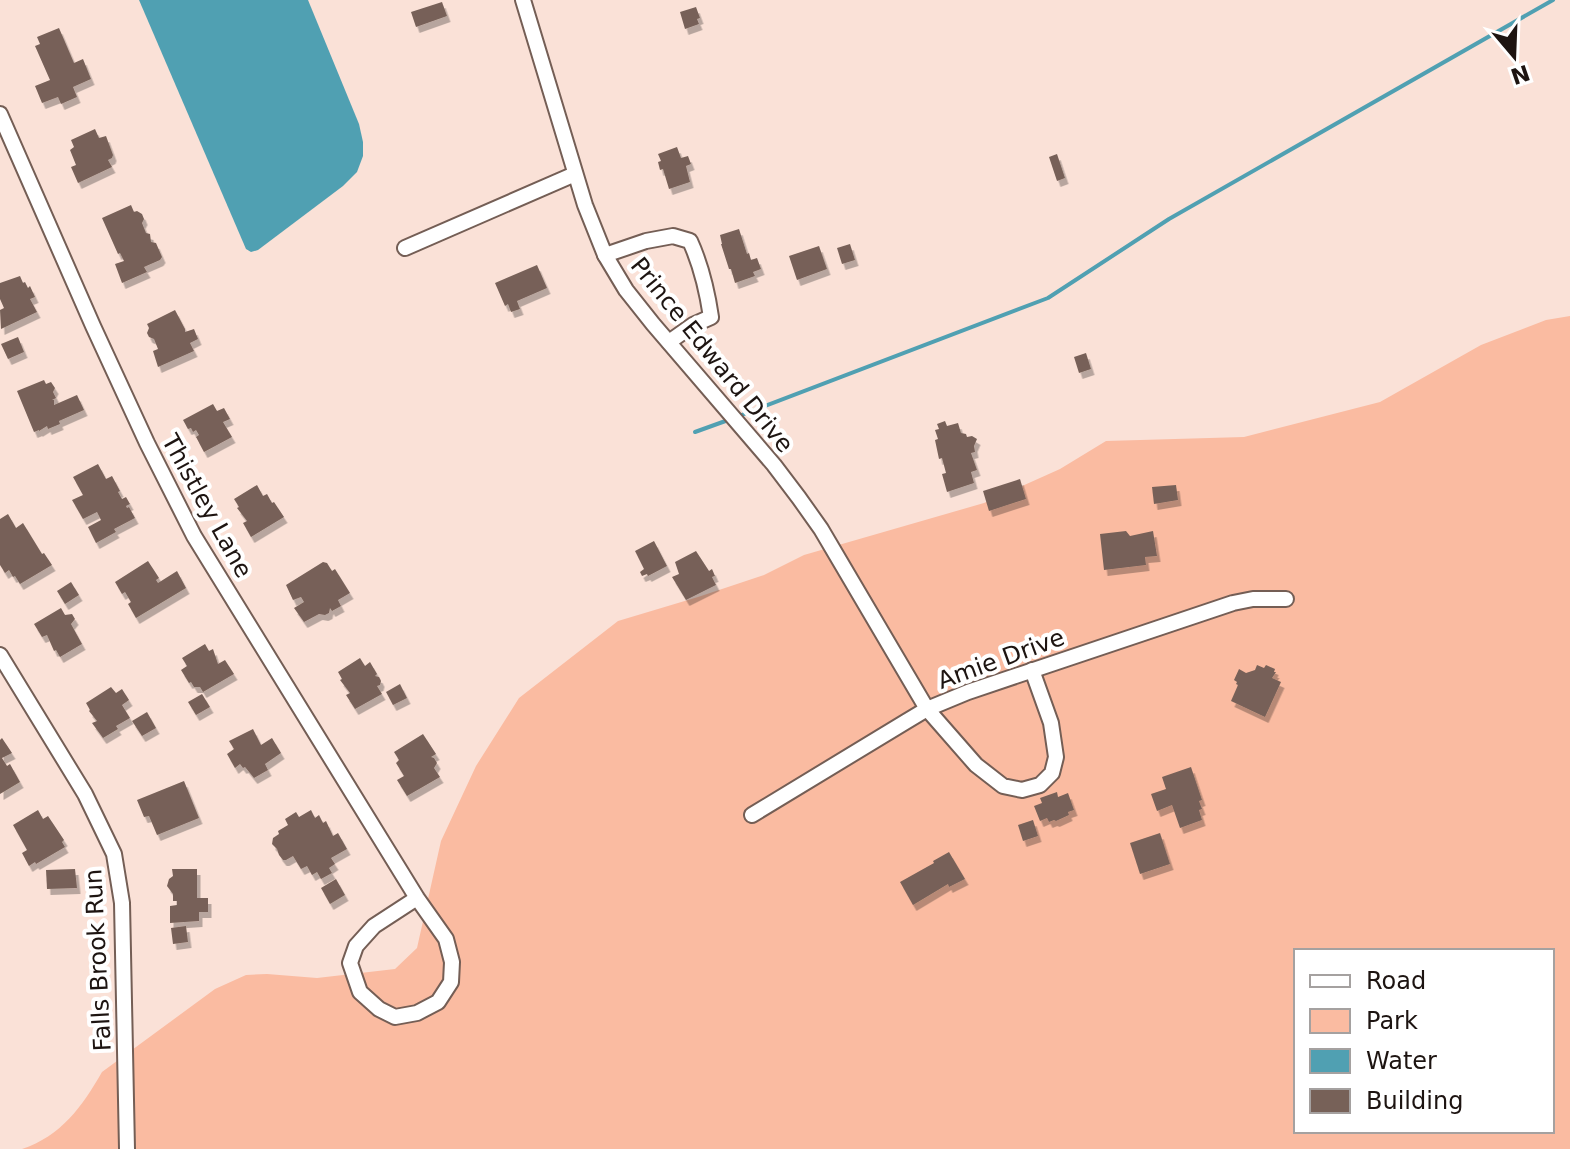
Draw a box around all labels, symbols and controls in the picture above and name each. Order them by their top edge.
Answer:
north arrow [1474,16,1554,96]
text: N [1508,60,1533,89]
street label: Prince Edward Drive [625,252,799,458]
street label: Thistley Lane [156,428,258,583]
street label: Amie Drive [934,623,1068,695]
street label: Falls Brook Run [79,868,117,1052]
legend [1294,949,1554,1133]
text: Road [1366,967,1426,995]
text: Park [1366,1007,1418,1035]
text: Water [1366,1047,1437,1075]
text: Building [1366,1087,1463,1115]

